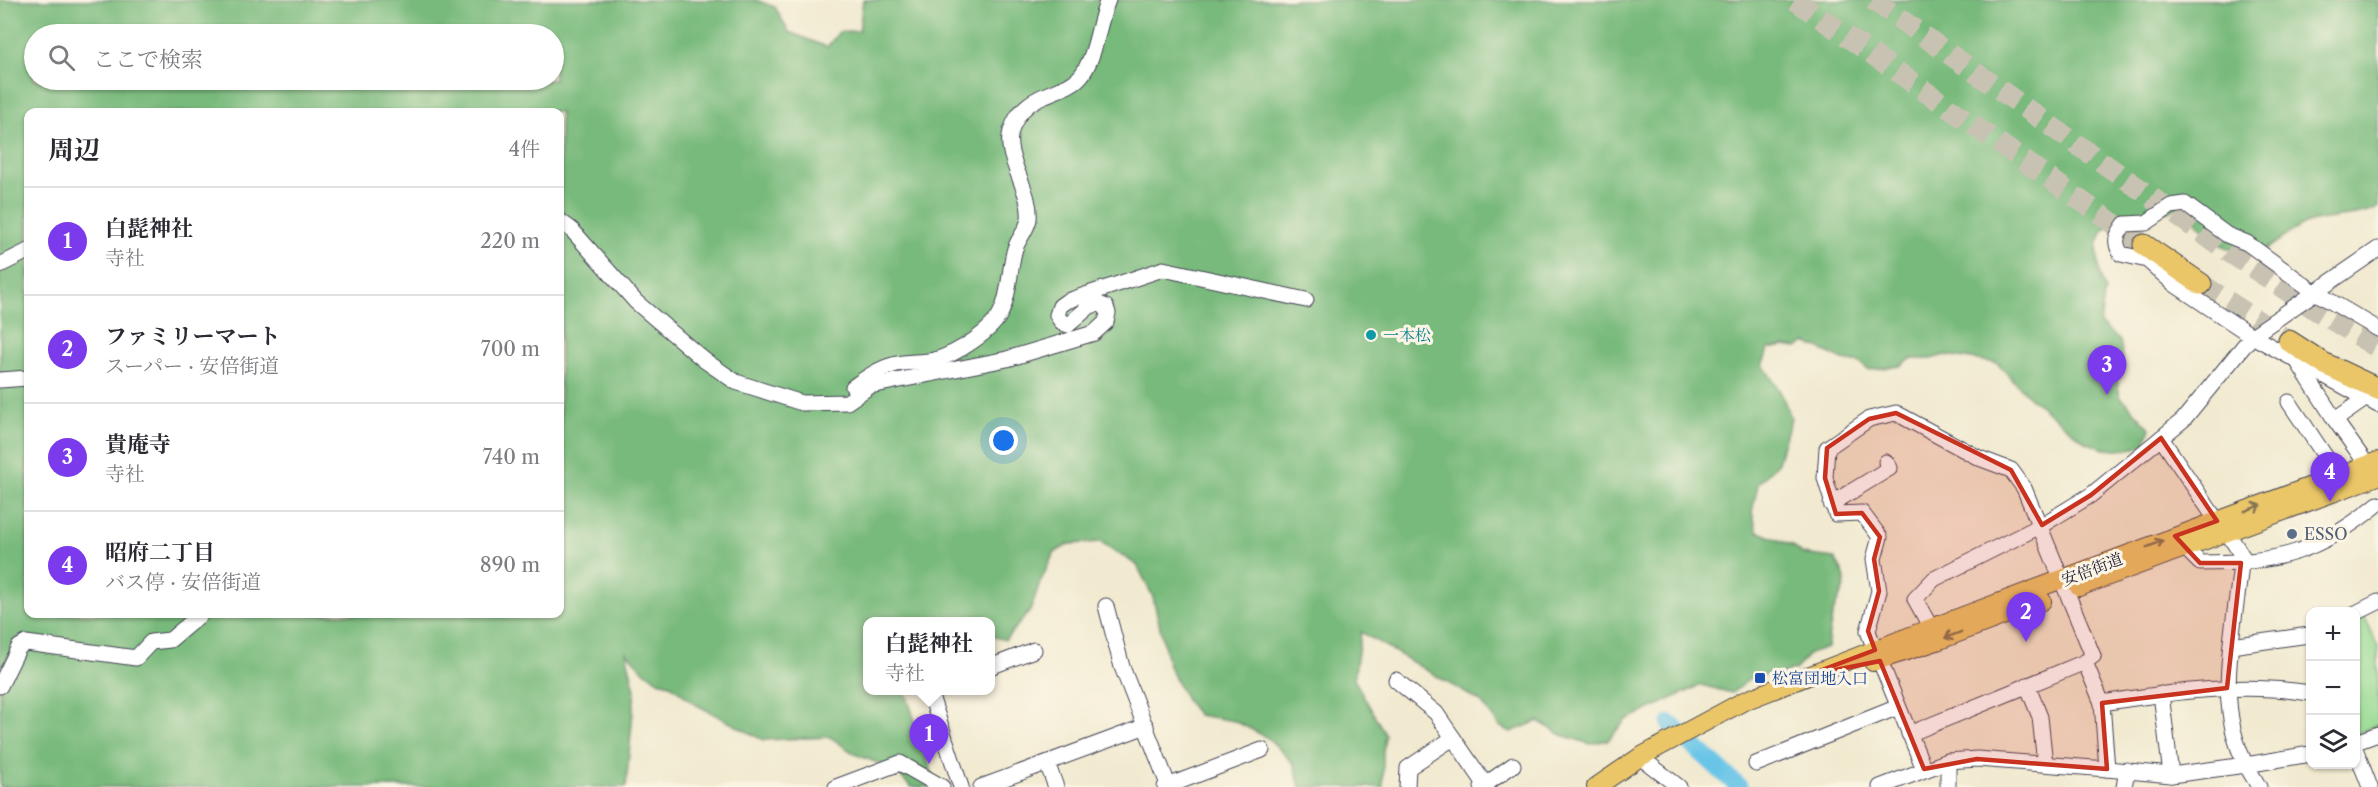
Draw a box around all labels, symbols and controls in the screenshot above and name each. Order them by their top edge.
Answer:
search box [24,24,564,90]
icon: search [45,41,78,74]
text: ここで検索 [93,46,203,73]
text: 周辺 [48,134,100,166]
text: 4件 [508,137,540,161]
text: 白髭神社 [105,215,193,242]
text: 1 [63,229,72,253]
text: 220 m [480,229,540,253]
text: 寺社 [105,246,145,270]
text: ファミリーマート [105,323,281,350]
place label: 一本松 [1383,325,1431,345]
marker: 一本松 [1364,328,1378,342]
text: 2 [62,337,73,361]
text: 700 m [481,337,540,361]
pin: 3 [2088,346,2126,395]
text: スーパー · 安倍街道 [105,354,279,378]
your location [989,426,1018,455]
text: 貴庵寺 [105,431,171,458]
text: 3 [62,445,73,469]
text: 740 m [483,445,540,469]
pin: 4 [2310,452,2350,502]
text: 寺社 [105,462,145,486]
one-way arrow [2243,501,2262,512]
place label: ESSO [2304,524,2348,544]
marker: ESSO [2285,527,2299,541]
one-way arrow [2145,538,2164,549]
text: 昭府二丁目 [105,539,215,566]
street label: 安倍街道 [2059,548,2125,590]
text: 4 [62,553,73,577]
text: 890 m [480,553,540,577]
text: バス停 · 安倍街道 [105,570,261,594]
pin: 2 [2006,592,2046,642]
map controls [2306,607,2360,769]
button: + [2306,607,2360,661]
popup [863,617,995,695]
text: 白髭神社 [885,630,973,657]
one-way arrow [1944,630,1963,641]
text: 寺社 [885,661,925,685]
button: − [2306,661,2360,715]
place label: 松富団地入口 [1772,668,1868,688]
marker: 松富団地入口 [1753,671,1767,685]
pin: 1 [910,714,948,764]
button: layers [2306,715,2360,769]

